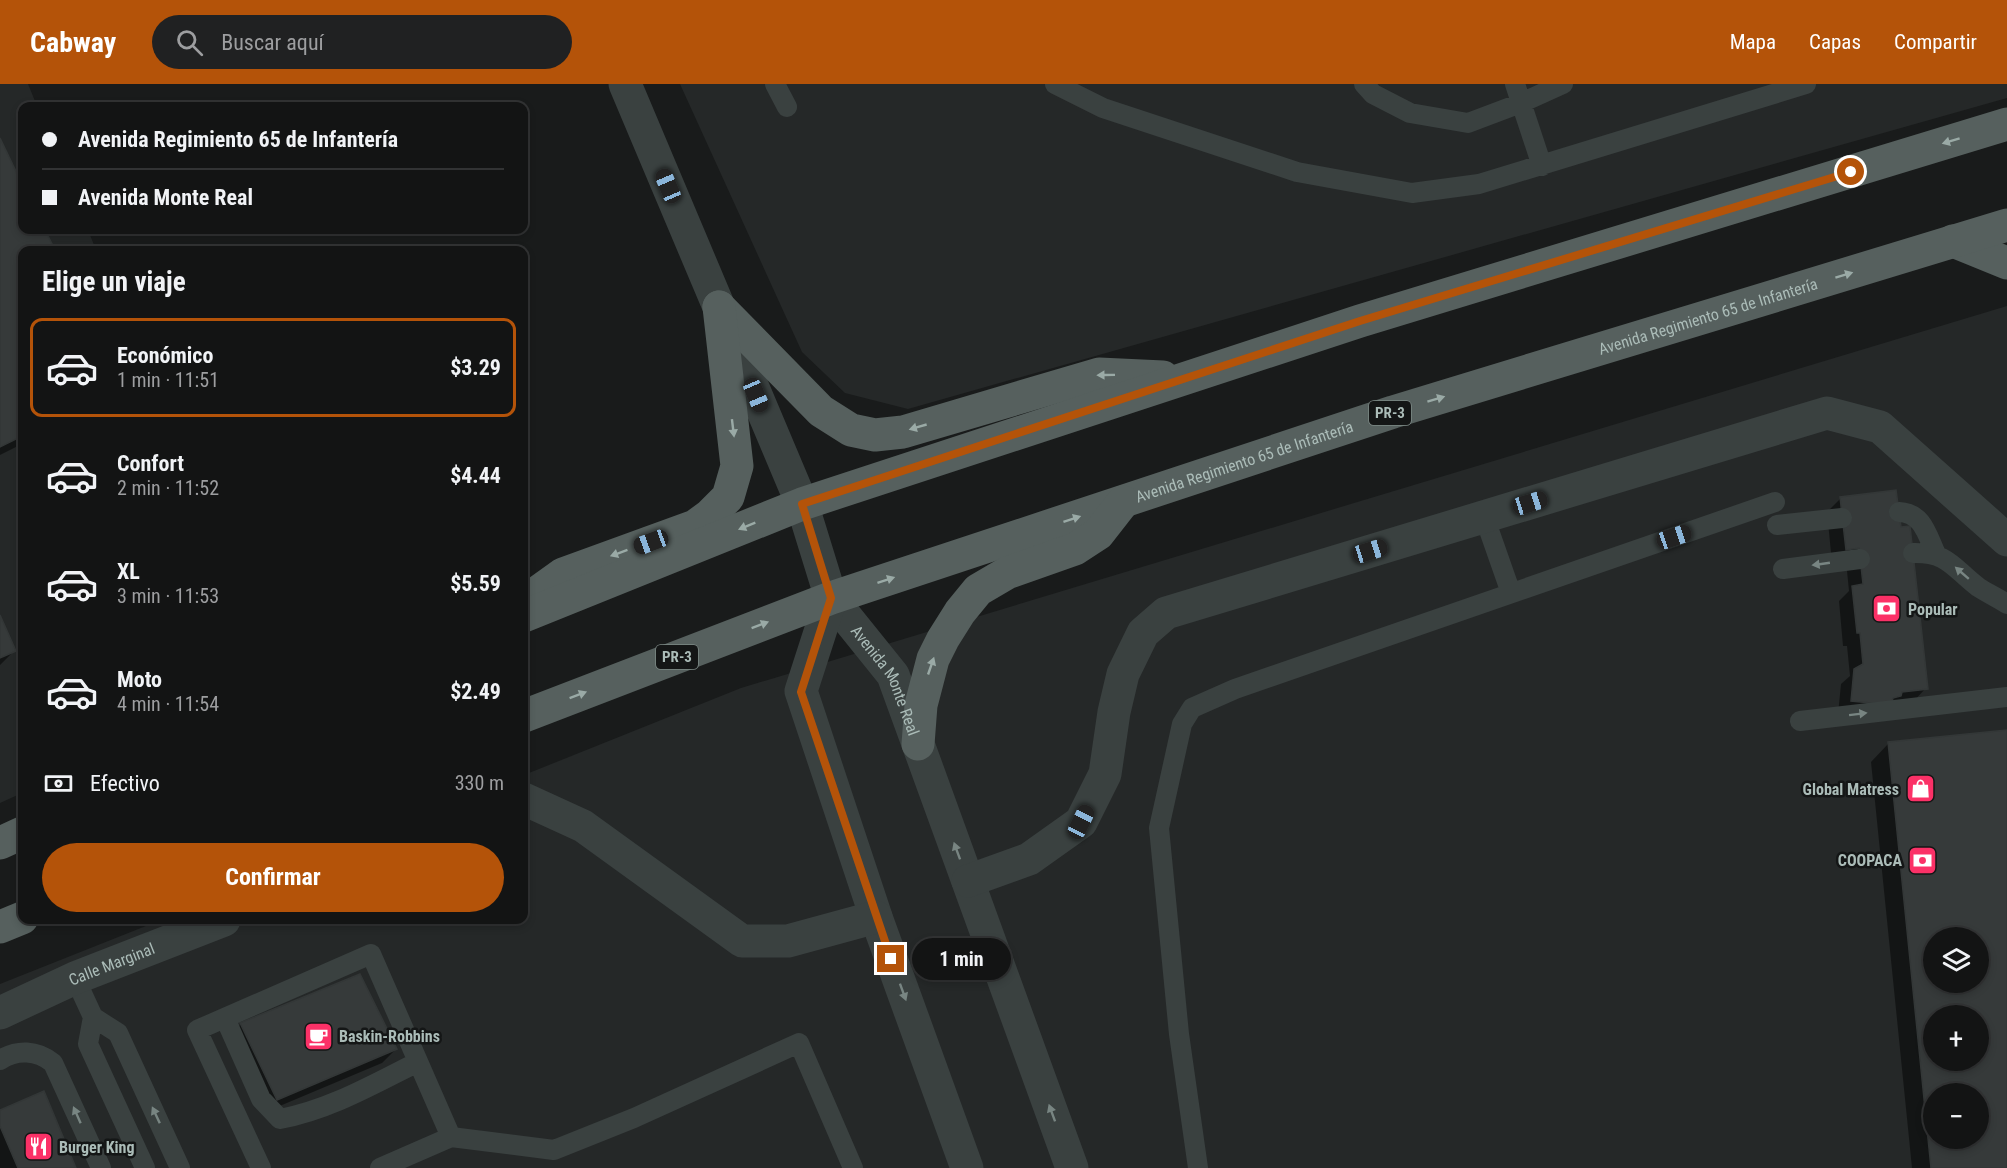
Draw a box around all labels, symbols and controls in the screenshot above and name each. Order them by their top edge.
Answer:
search box [152,15,572,69]
text: Cabway [30,26,116,59]
icon: search [173,26,206,59]
text: Buscar aquí [221,30,324,55]
text: Mapa [1730,30,1776,54]
text: Capas [1809,30,1861,54]
text: Compartir [1894,30,1977,54]
text: Avenida Regimiento 65 de Infantería [78,127,398,152]
one-way arrow [1942,137,1960,146]
route start [1837,158,1864,185]
car [653,166,683,206]
text: Avenida Monte Real [78,185,253,210]
text: Elige un viaje [42,266,186,298]
one-way arrow [1835,270,1853,279]
street label: Avenida Regimiento 65 de Infantería [1596,274,1820,359]
icon: car [45,341,99,395]
text: Económico [117,343,213,368]
text: $3.29 [450,355,501,380]
text: 1 min · 11:51 [117,368,219,392]
one-way arrow [1096,371,1115,380]
car [741,375,771,415]
one-way arrow [1427,393,1445,403]
road number: PR-3 [1369,401,1411,425]
street label: Avenida Regimiento 65 de Infantería [1133,417,1355,507]
one-way arrow [728,419,738,438]
one-way arrow [909,423,927,432]
icon: car [45,449,99,503]
text: Confort [117,451,184,476]
text: $4.44 [450,463,501,488]
text: 2 min · 11:52 [117,476,219,500]
car [1510,489,1550,517]
one-way arrow [1063,513,1081,523]
one-way arrow [738,521,756,531]
car [1654,523,1694,551]
car [631,527,671,557]
car [1350,537,1390,565]
one-way arrow [610,549,628,559]
icon: car [45,557,99,611]
text: XL [117,559,140,584]
one-way arrow [1812,559,1831,568]
one-way arrow [1955,567,1970,580]
text: $5.59 [450,571,501,596]
one-way arrow [877,575,895,584]
text: 3 min · 11:53 [117,584,219,608]
bank icon: Popular [1871,593,1903,625]
place label: Popular [1908,600,1958,619]
one-way arrow [751,620,769,630]
street label: Avenida Monte Real [847,622,923,738]
road number: PR-3 [656,645,698,669]
one-way arrow [926,657,936,675]
icon: car [45,665,99,719]
text: Moto [117,667,162,692]
text: $2.49 [450,679,501,704]
one-way arrow [569,690,587,699]
text: 4 min · 11:54 [117,692,219,716]
one-way arrow [1849,709,1868,719]
icon: cash [42,767,75,800]
text: Efectivo [90,771,160,796]
text: 330 m [455,771,504,795]
shop icon: Global Matress [1904,773,1936,805]
place label: Global Matress [1803,780,1899,799]
car [1065,802,1097,842]
one-way arrow [951,842,961,860]
button: Confirmar [42,843,504,912]
bank icon: COOPACA [1907,844,1939,876]
place label: COOPACA [1838,851,1902,870]
map controls [1923,927,1989,1149]
button: layers [1923,927,1989,993]
callout: 1 min [912,938,1011,980]
street label: Calle Marginal [66,939,157,990]
route end [877,945,904,972]
text: 1 min [939,947,984,971]
one-way arrow [899,983,909,1001]
button: + [1923,1005,1989,1071]
cafe icon: Baskin-Robbins [302,1020,334,1052]
place label: Baskin-Robbins [339,1027,440,1046]
button: − [1923,1083,1989,1149]
one-way arrow [1047,1104,1057,1122]
one-way arrow [151,1105,161,1123]
one-way arrow [72,1106,81,1123]
restaurant icon: Burger King [22,1131,54,1163]
place label: Burger King [59,1138,135,1157]

